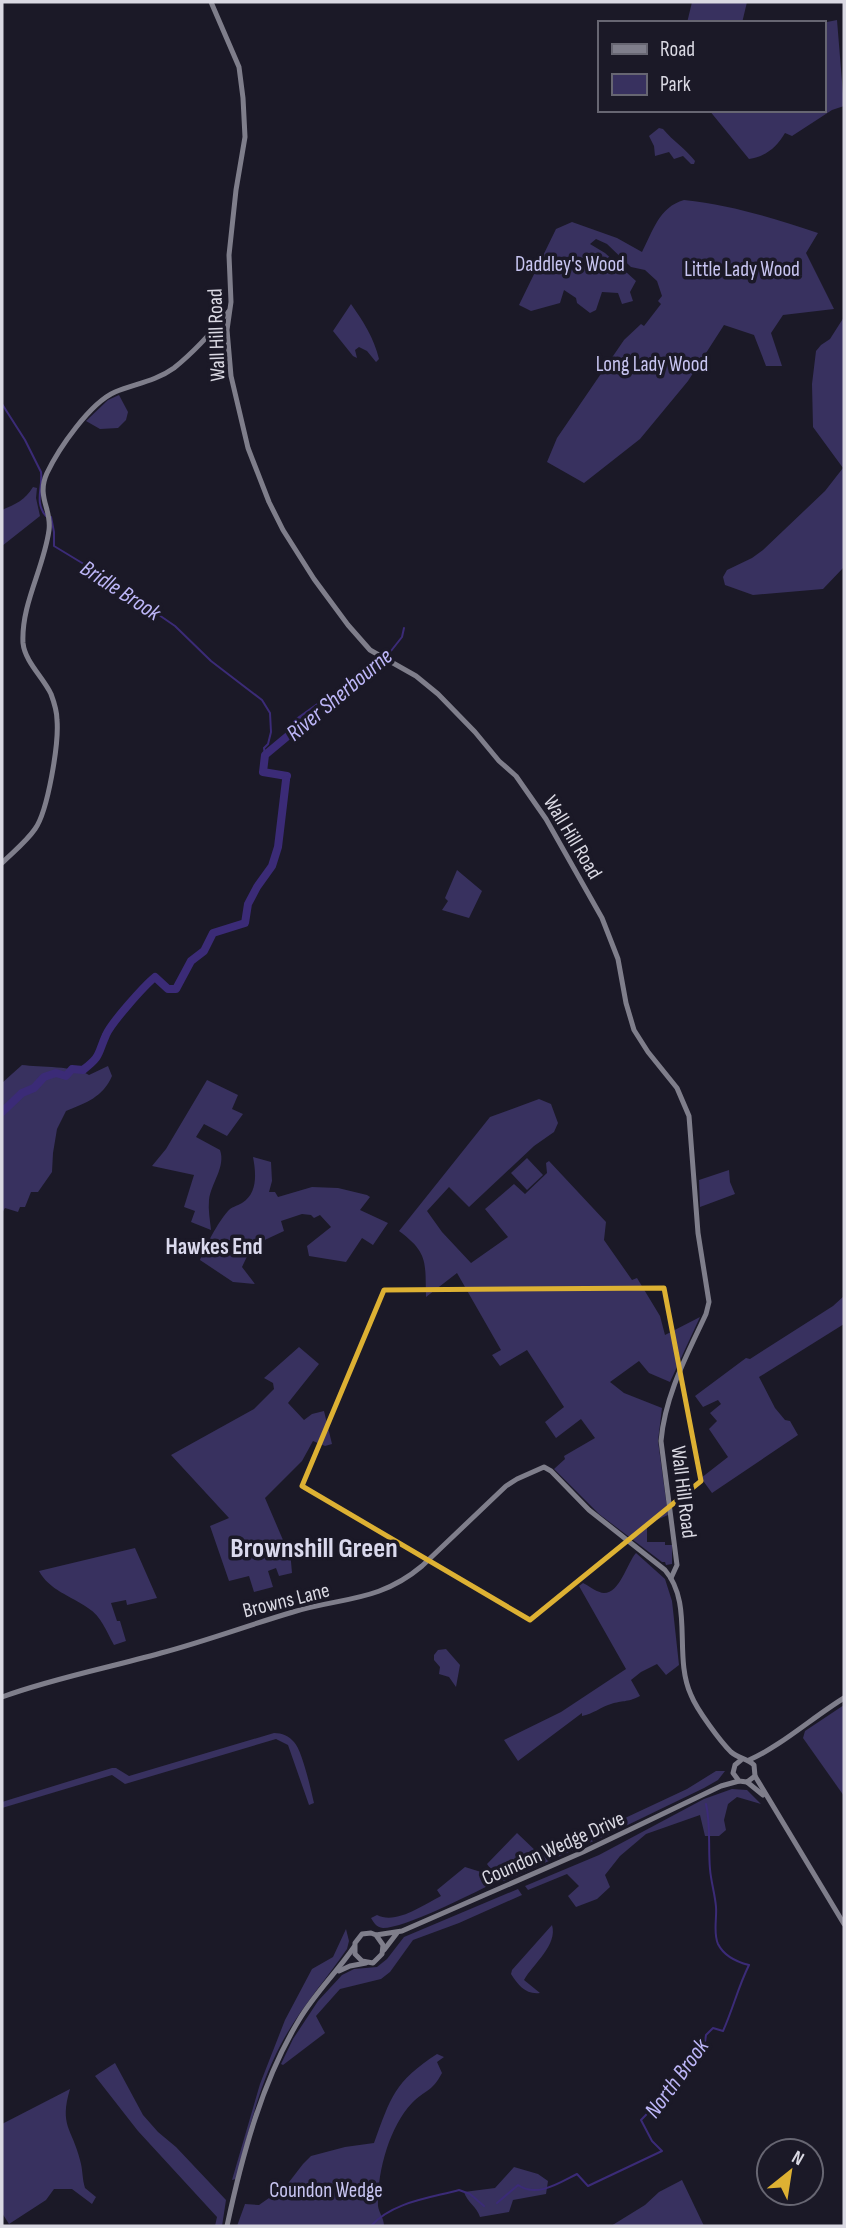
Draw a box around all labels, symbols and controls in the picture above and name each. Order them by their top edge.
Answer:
legend [598,21,825,112]
text: Road [660,37,695,62]
text: Park [660,72,691,97]
park label: Daddley's Wood [515,252,625,277]
park label: Little Lady Wood [684,257,800,282]
street label: Wall Hill Road [202,288,231,382]
park label: Long Lady Wood [596,352,708,377]
water label: Bridle Brook [75,555,167,628]
water label: River Sherbourne [281,642,398,747]
street label: Wall Hill Road [538,791,607,884]
district label: Hawkes End [165,1233,263,1261]
street label: Wall Hill Road [665,1444,702,1540]
district label: Brownshill Green [230,1532,398,1565]
street label: Browns Lane [240,1578,332,1623]
street label: Coundon Wedge Drive [478,1806,628,1891]
water label: North Brook [639,2032,716,2124]
north arrow [755,2137,825,2207]
text: N [788,2146,808,2171]
park label: Coundon Wedge [269,2178,383,2203]

